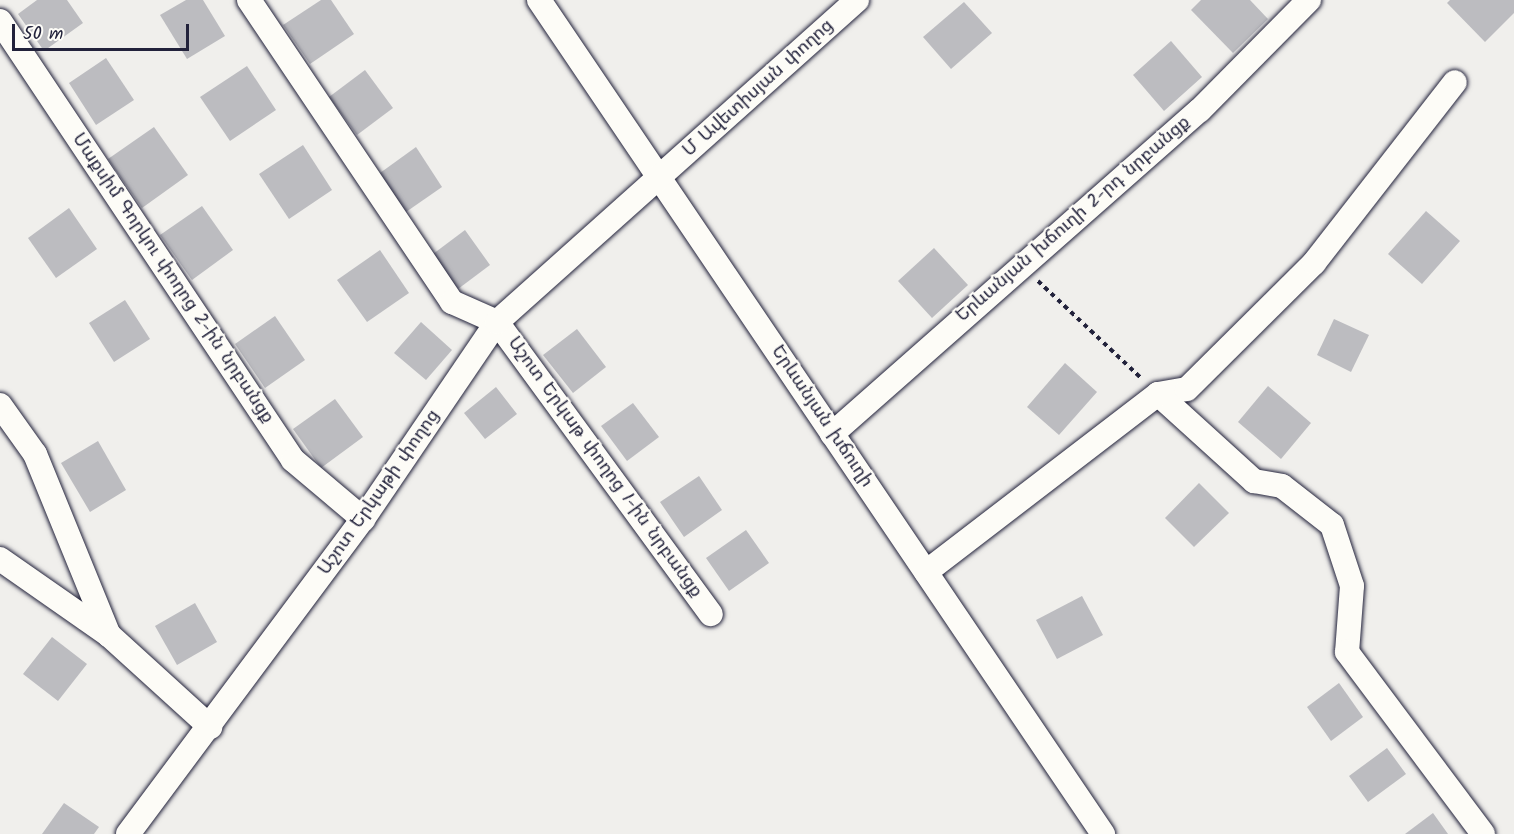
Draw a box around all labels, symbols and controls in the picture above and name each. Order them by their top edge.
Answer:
scale bar [15,12,192,50]
street label: Մ Ավետիսյան փողոց [679,16,839,162]
text: 50 m [23,20,63,49]
street label: Երևանյան խճուղի 2-րդ նրբանցք [953,112,1195,328]
street label: Մաքսիմ Գորկու փողոց 2-ին նրբանցք [66,130,278,428]
street label: Աշոտ Երկաթ փողոց 1-ին նրբանցք [502,333,706,603]
street label: Երևանյան խճուղի [765,342,877,492]
street label: Աշոտ Երկաթի փողոց [315,406,445,580]

